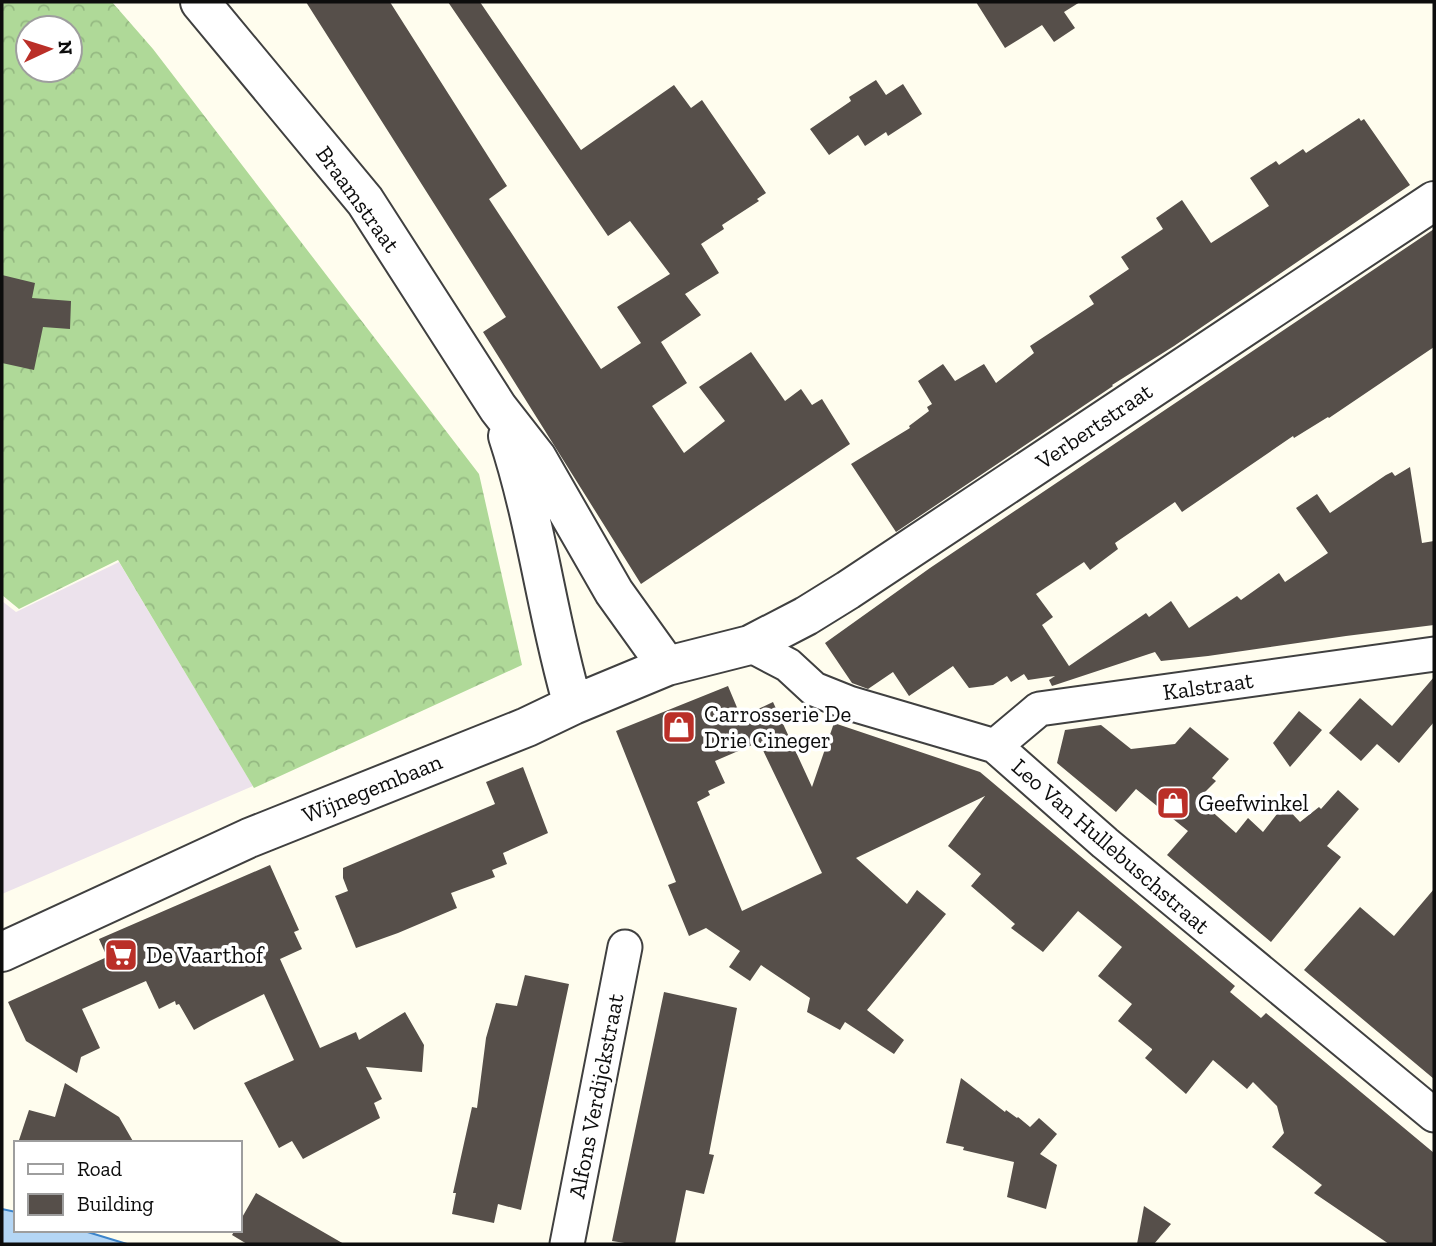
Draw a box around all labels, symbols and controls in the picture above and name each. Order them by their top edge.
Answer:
north arrow [14,14,84,84]
text: N [53,40,77,56]
street label: Braamstraat [310,140,406,258]
street label: Verbertstraat [1030,377,1158,476]
street label: Kalstraat [1161,666,1255,706]
place label: Carrosserie De Drie Cineger [704,700,851,754]
shop icon: Carrosserie De Drie Cineger [660,708,698,746]
street label: Wijnegembaan [298,747,446,829]
street label: Leo Van Hullebuschstraat [1006,752,1216,940]
shop icon: Geefwinkel [1154,784,1192,822]
place label: Geefwinkel [1198,789,1309,817]
supermarket icon: De Vaarthof [102,936,140,974]
place label: De Vaarthof [146,941,265,969]
street label: Alfons Verdijckstraat [562,991,630,1201]
legend [14,1141,242,1232]
text: Road [77,1156,123,1181]
text: Building [77,1191,154,1216]

